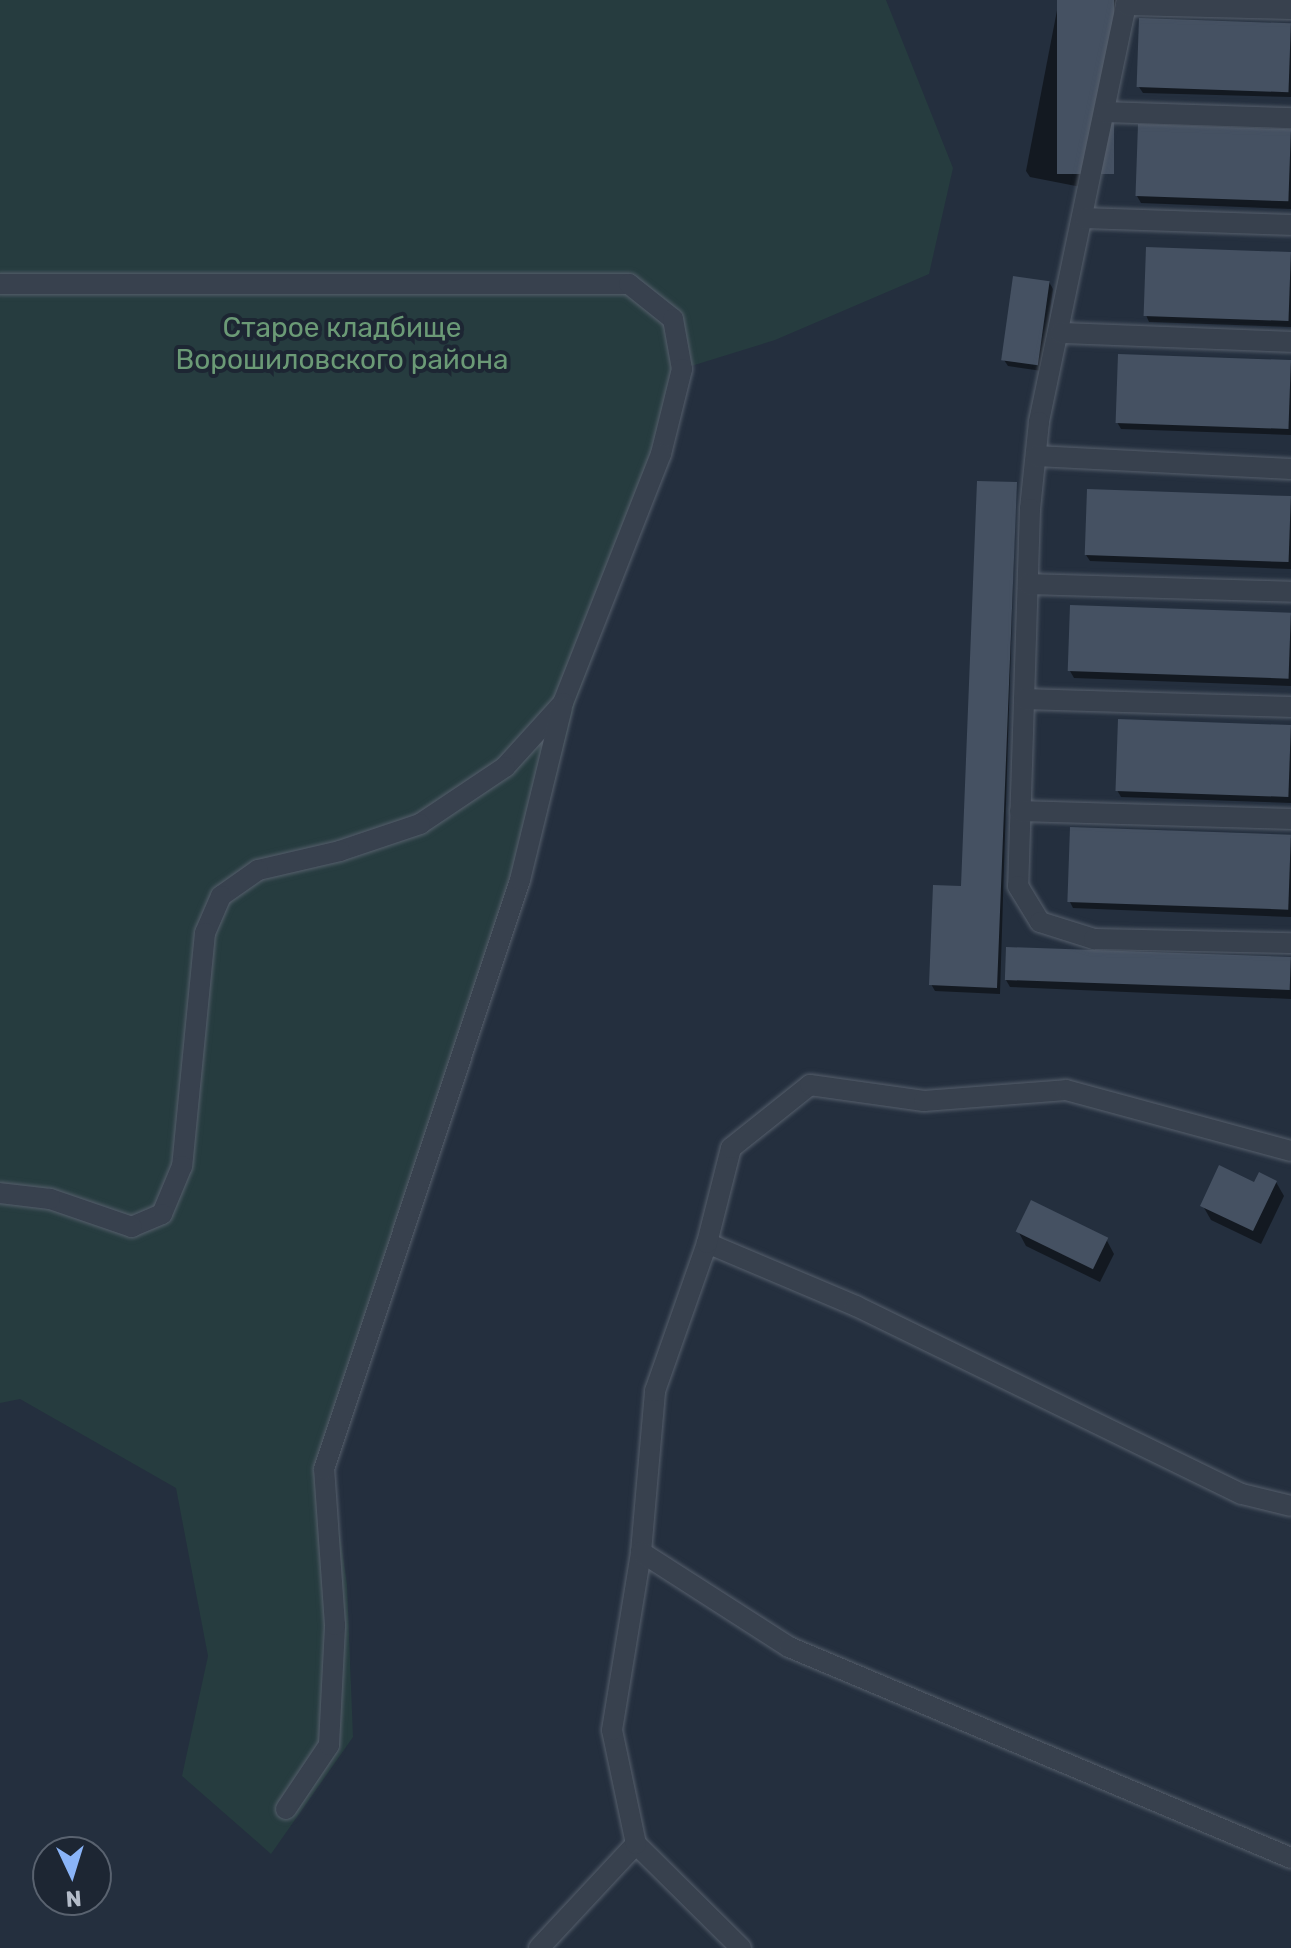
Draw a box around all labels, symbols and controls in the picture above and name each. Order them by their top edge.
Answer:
park label: Старое кладбище Ворошиловского района [176,311,508,377]
north arrow [32,1836,112,1916]
text: N [65,1884,82,1912]

